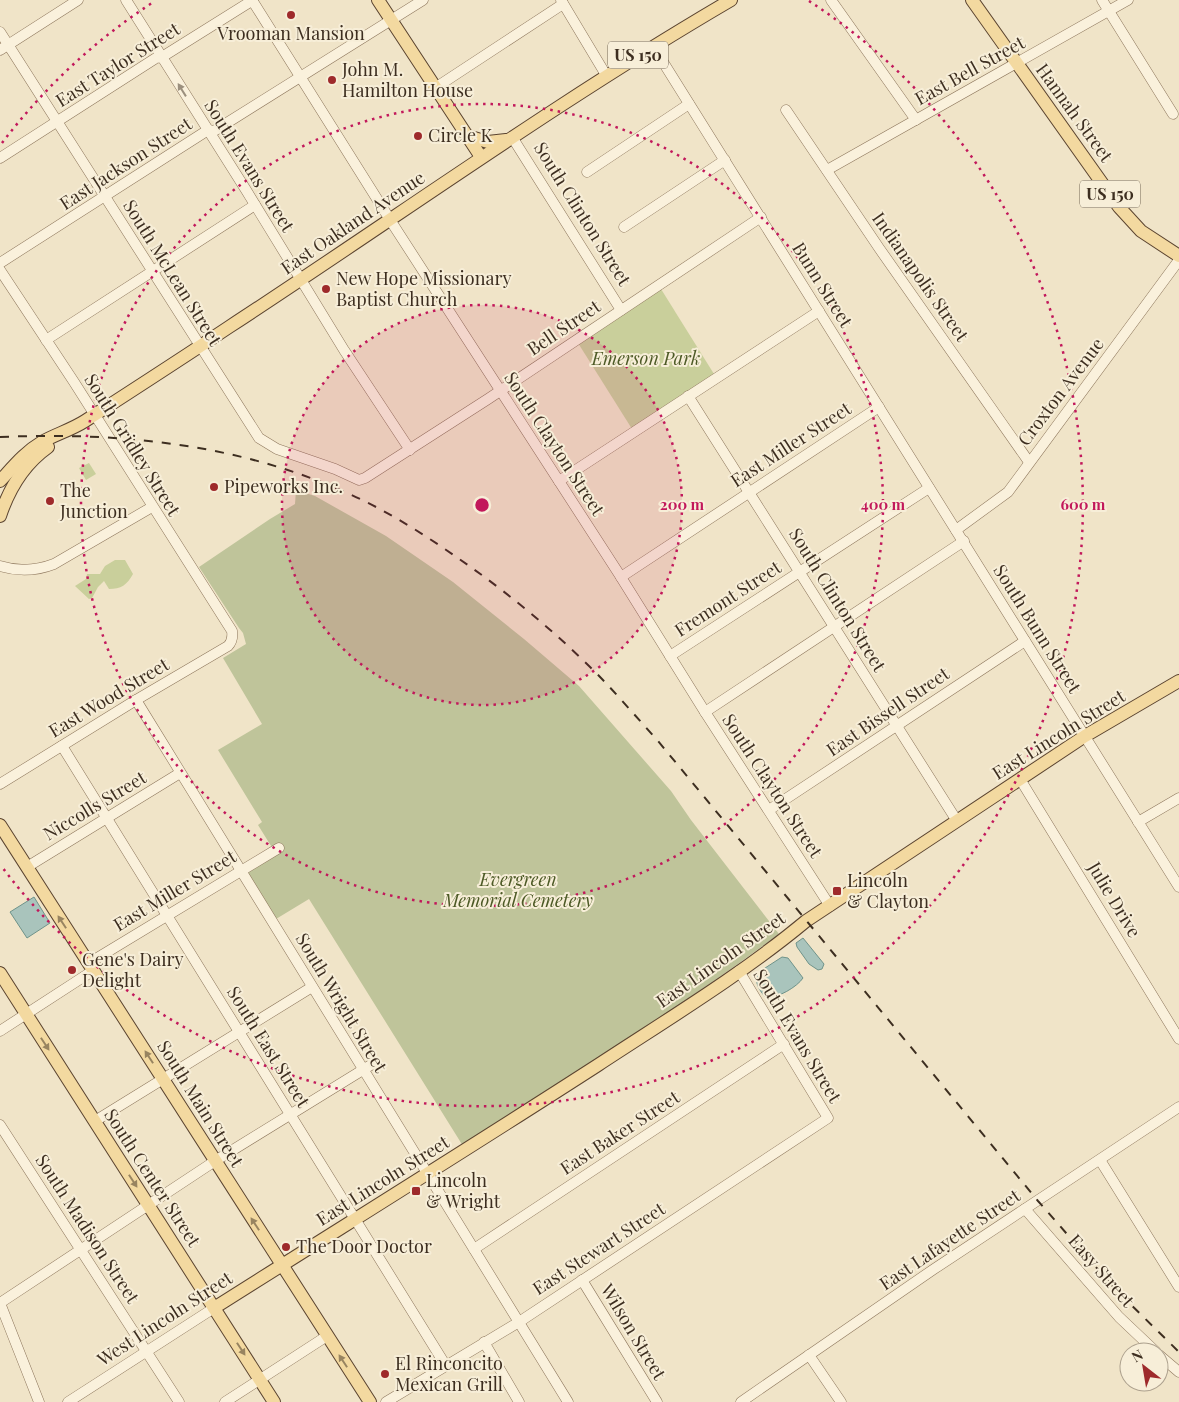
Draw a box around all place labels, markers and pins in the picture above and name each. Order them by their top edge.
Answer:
marker: Vrooman Mansion [285,9,297,21]
place label: Vrooman Mansion [216,21,365,45]
place label: John M. Hamilton House [341,57,473,102]
marker: John M. Hamilton House [326,74,338,86]
place label: Circle K [428,123,493,147]
marker: Circle K [412,130,424,142]
place label: New Hope Missionary Baptist Church [336,266,511,311]
marker: New Hope Missionary Baptist Church [320,283,332,295]
place label: Pipeworks Inc. [224,474,343,498]
place label: The Junction [59,478,128,523]
marker: Pipeworks Inc. [208,481,220,493]
marker: The Junction [44,495,56,507]
centre of rings [473,496,491,514]
place label: Lincoln & Clayton [847,868,929,913]
marker: Lincoln & Clayton [831,885,843,897]
place label: Gene's Dairy Delight [82,947,184,992]
marker: Gene's Dairy Delight [66,964,78,976]
place label: Lincoln & Wright [426,1168,501,1213]
marker: Lincoln & Wright [410,1185,422,1197]
place label: The Door Doctor [296,1234,432,1258]
marker: The Door Doctor [280,1241,292,1253]
place label: El Rinconcito Mexican Grill [395,1351,503,1396]
marker: El Rinconcito Mexican Grill [379,1368,391,1380]

